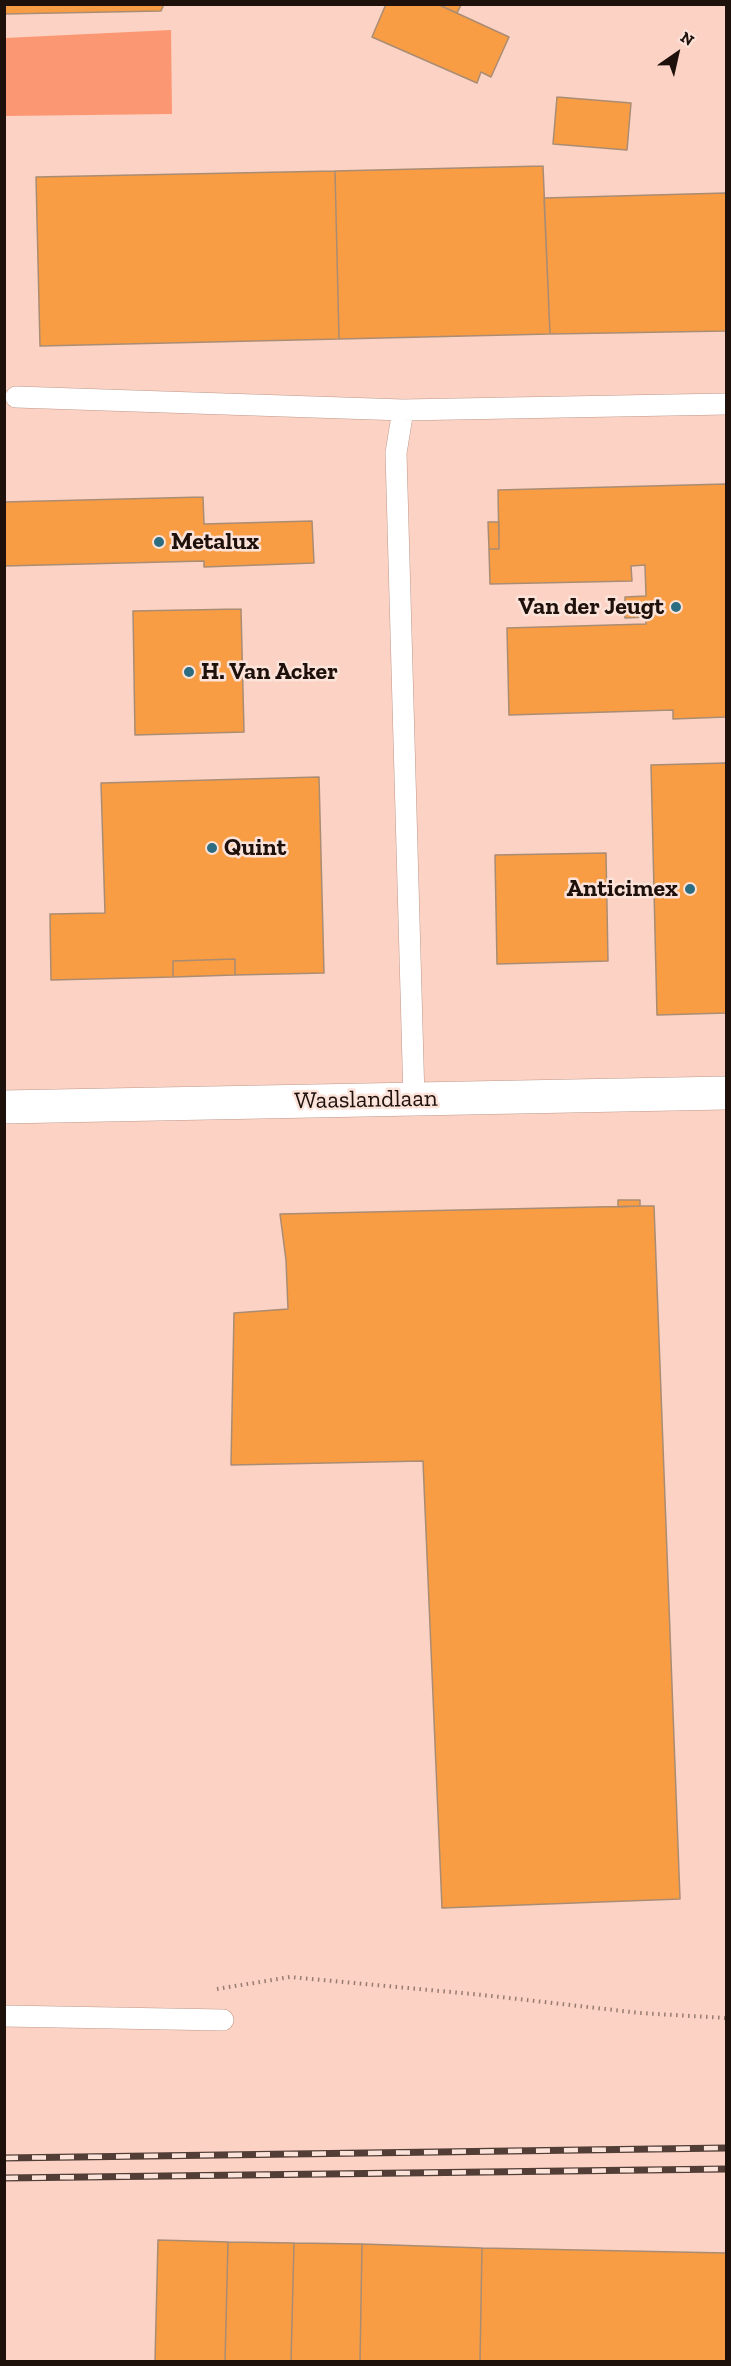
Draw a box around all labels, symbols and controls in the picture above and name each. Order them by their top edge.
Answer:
north arrow [647,24,707,84]
text: N [677,27,698,50]
place label: Metalux [171,528,259,556]
marker: Metalux [152,535,166,549]
place label: Van der Jeugt [518,593,664,621]
marker: Van der Jeugt [669,600,683,614]
place label: H. Van Acker [201,658,338,686]
marker: H. Van Acker [182,665,196,679]
place label: Quint [224,834,286,862]
marker: Quint [205,841,219,855]
place label: Anticimex [567,875,678,903]
marker: Anticimex [683,882,697,896]
street label: Waaslandlaan [294,1084,438,1116]

